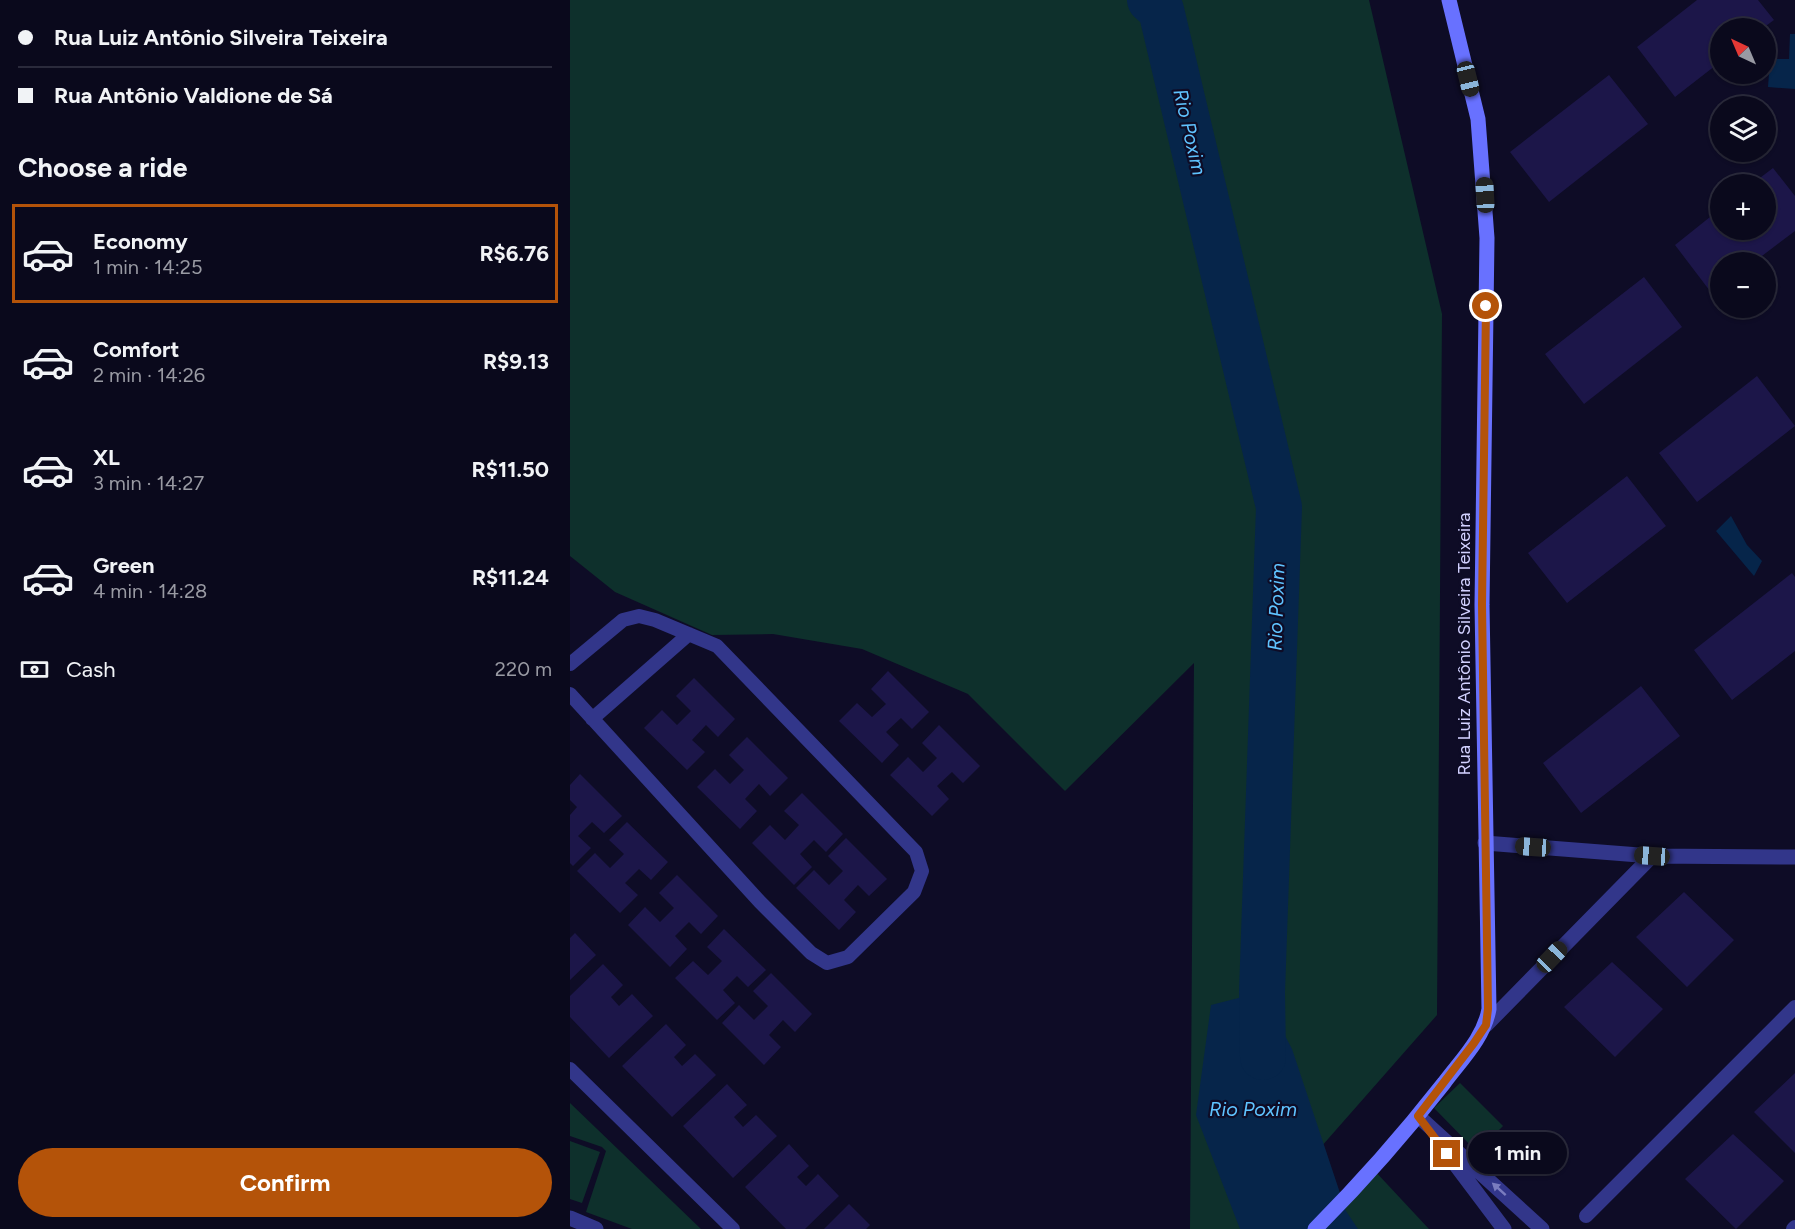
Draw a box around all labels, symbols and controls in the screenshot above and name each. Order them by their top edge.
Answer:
north arrow [1710,18,1776,84]
map controls [1710,18,1776,318]
text: Rua Luiz Antônio Silveira Teixeira [54,24,388,51]
car [1455,59,1481,99]
text: Rua Antônio Valdione de Sá [54,82,333,109]
water label: Rio Poxim [1168,87,1212,177]
button: layers [1710,96,1776,162]
text: Choose a ride [18,151,187,184]
button: + [1710,174,1776,240]
car [1475,177,1495,213]
icon: car [21,227,75,281]
text: Economy [93,228,188,255]
text: R$6.76 [479,240,549,267]
button: − [1710,252,1776,318]
text: 1 min · 14:25 [93,255,202,279]
route start [1472,292,1499,319]
icon: car [21,335,75,389]
text: Comfort [93,336,179,363]
text: R$9.13 [483,348,549,375]
text: 2 min · 14:26 [93,363,205,387]
icon: car [21,443,75,497]
text: XL [93,444,120,471]
text: R$11.50 [472,456,549,483]
text: 3 min · 14:27 [93,471,204,495]
street label: Rua Luiz Antônio Silveira Teixeira [1453,513,1475,775]
icon: car [21,551,75,605]
text: Green [93,552,155,579]
water label: Rio Poxim [1262,563,1290,651]
text: R$11.24 [472,564,549,591]
text: 4 min · 14:28 [93,579,207,603]
icon: cash [18,653,51,686]
text: Cash [66,656,116,683]
text: 220 m [495,657,552,681]
car [1514,837,1552,857]
car [1633,846,1671,866]
car [1533,938,1571,976]
water label: Rio Poxim [1209,1097,1297,1121]
callout: 1 min [1468,1133,1567,1175]
route end [1433,1140,1460,1167]
text: 1 min [1494,1141,1541,1165]
button: Confirm [18,1148,552,1217]
one-way arrow [1492,1183,1507,1196]

